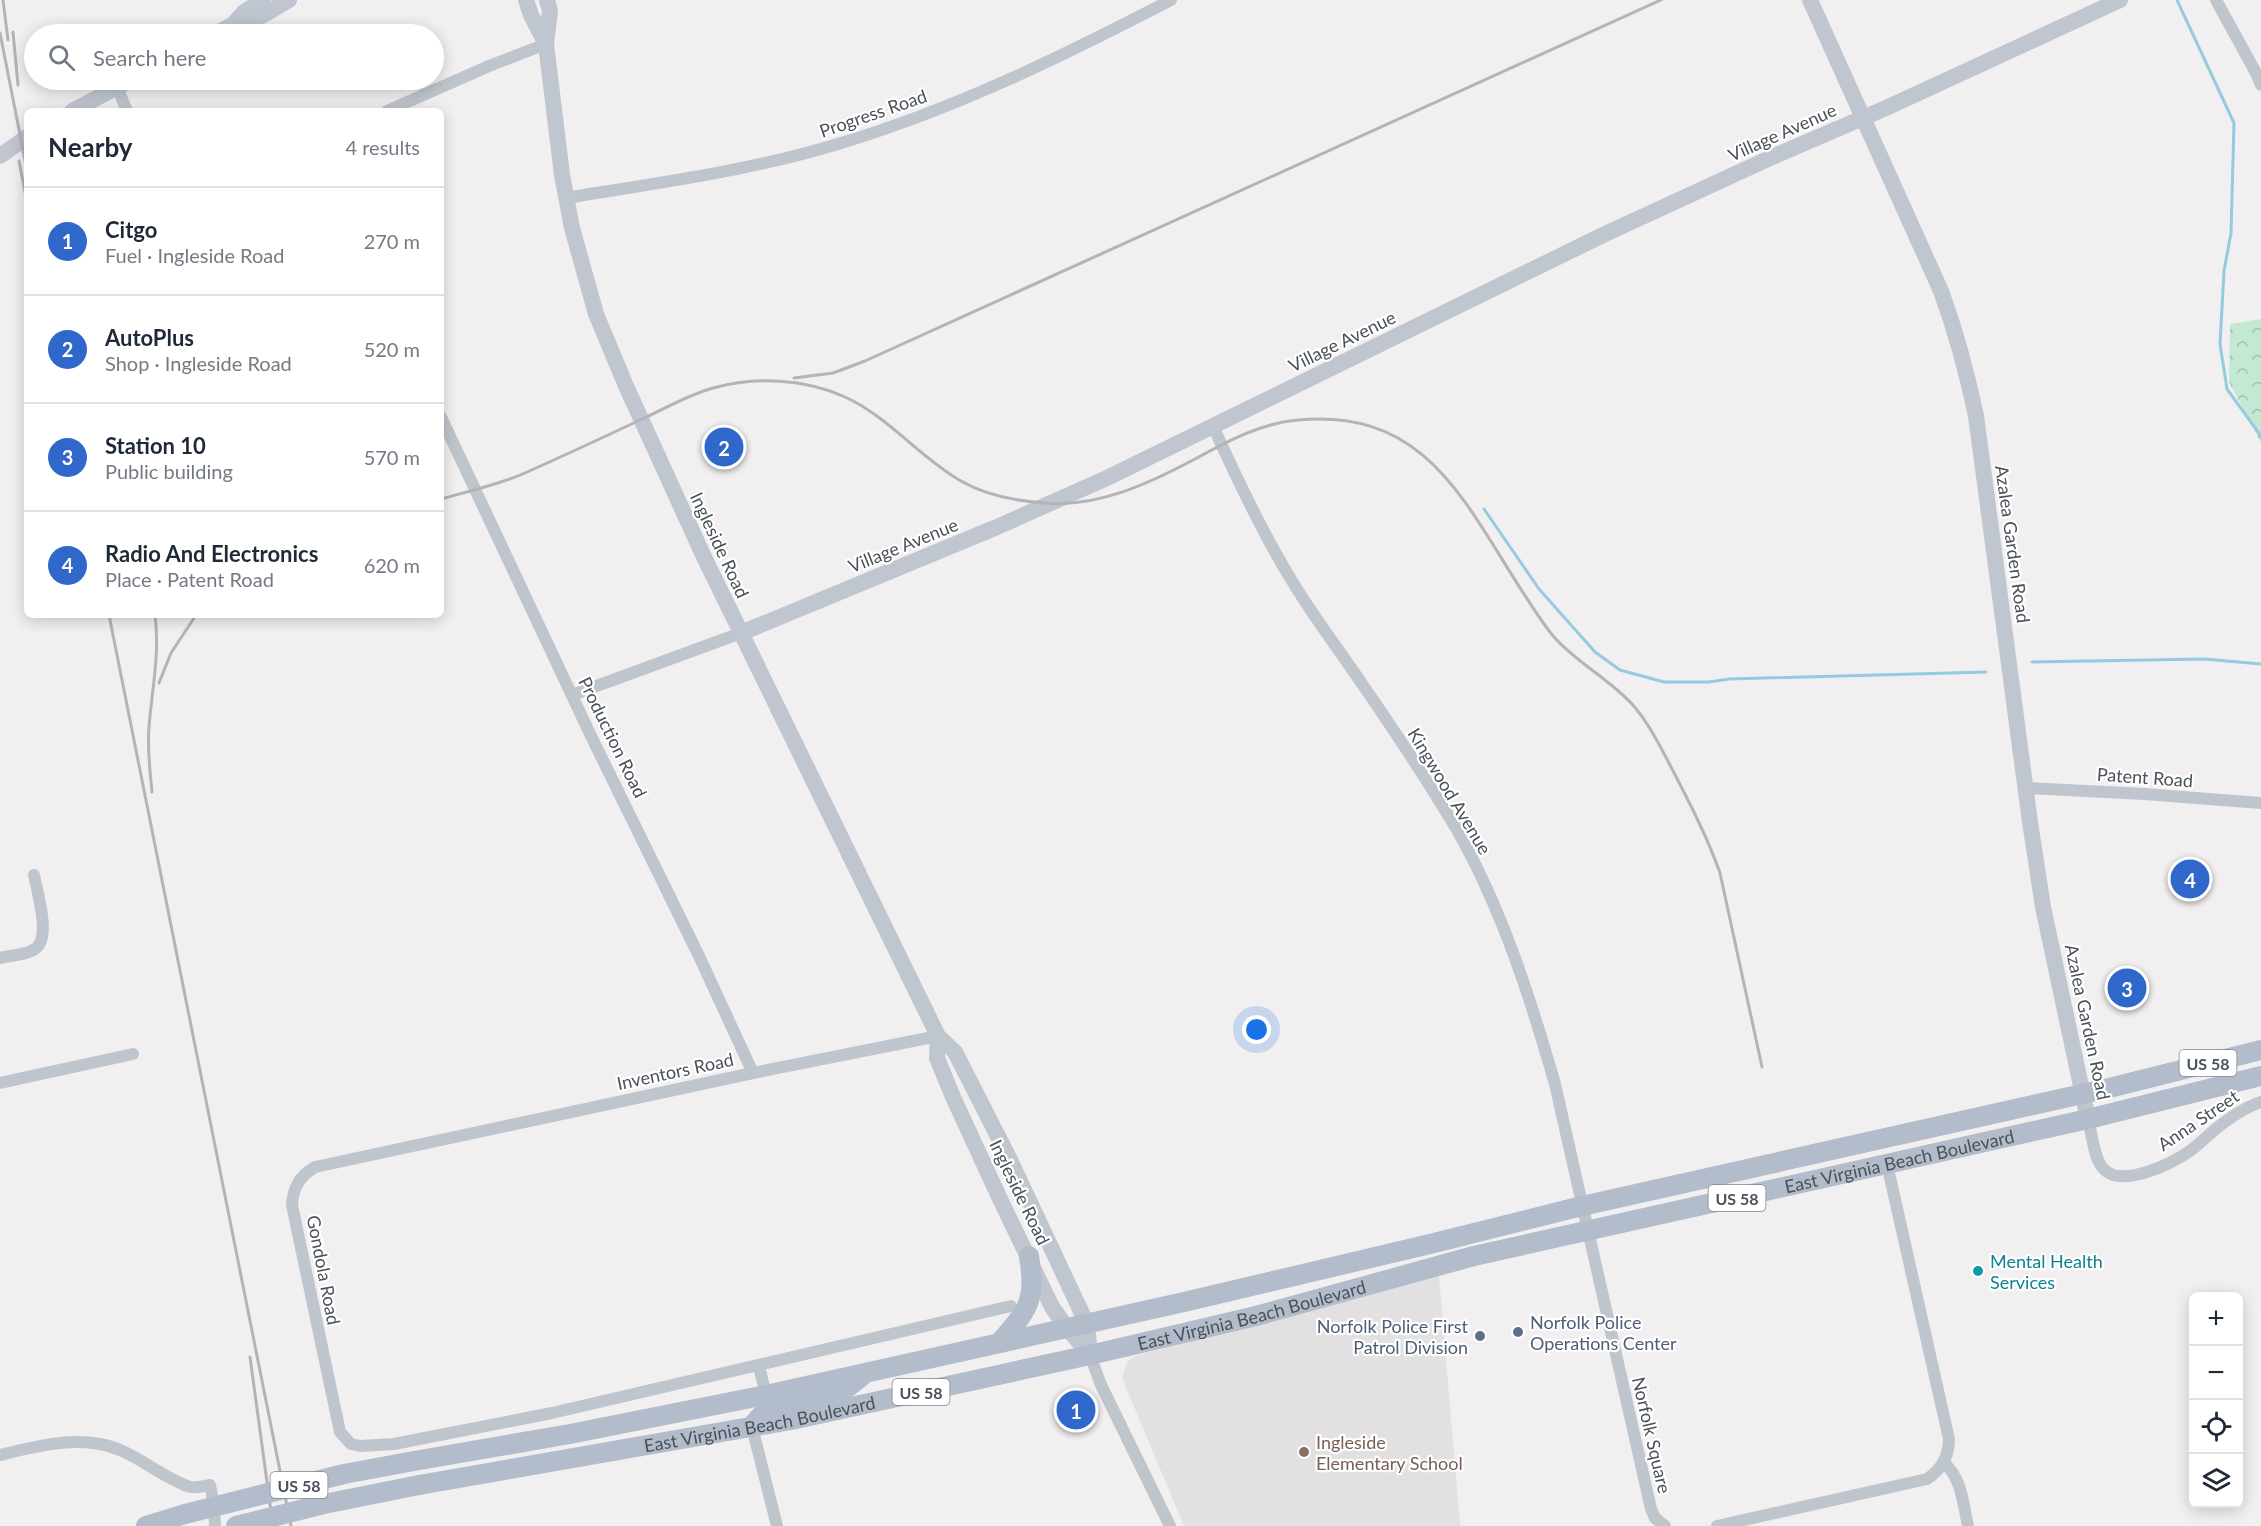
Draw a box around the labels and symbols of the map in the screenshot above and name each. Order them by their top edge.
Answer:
street label: Progress Road [816,84,930,142]
street label: Village Avenue [1724,98,1840,166]
street label: Village Avenue [1285,306,1399,376]
pin: 2 [704,424,744,470]
street label: Azalea Garden Road [1991,464,2035,624]
street label: Ingleside Road [686,489,754,601]
street label: Village Avenue [845,513,961,577]
street label: Production Road [574,673,652,801]
street label: Kingwood Avenue [1404,724,1496,858]
street label: Patent Road [2096,763,2194,791]
pin: 4 [2170,856,2210,902]
street label: Azalea Garden Road [2061,942,2115,1102]
pin: 3 [2108,966,2146,1010]
your location [1242,1015,1271,1044]
street label: Inventors Road [615,1048,735,1094]
road number: US 58 [2180,1050,2236,1076]
street label: Anna Street [2153,1085,2243,1155]
street label: East Virginia Beach Boulevard [1782,1125,2016,1197]
street label: Ingleside Road [985,1136,1055,1248]
road number: US 58 [1708,1185,1766,1211]
street label: Gondola Road [303,1213,345,1327]
place label: Mental Health Services [1990,1250,2103,1293]
marker: Mental Health Services [1971,1264,1985,1278]
street label: East Virginia Beach Boulevard [1135,1275,1368,1355]
place label: Norfolk Police Operations Center [1530,1311,1677,1354]
place label: Norfolk Police First Patrol Division [1317,1315,1469,1358]
marker: Norfolk Police Operations Center [1511,1325,1525,1339]
marker: Norfolk Police First Patrol Division [1473,1329,1487,1343]
street label: Norfolk Square [1628,1375,1676,1495]
road number: US 58 [892,1379,950,1405]
pin: 1 [1056,1388,1096,1432]
street label: East Virginia Beach Boulevard [642,1391,877,1456]
place label: Ingleside Elementary School [1316,1431,1463,1474]
marker: Ingleside Elementary School [1297,1445,1311,1459]
road number: US 58 [270,1472,328,1498]

